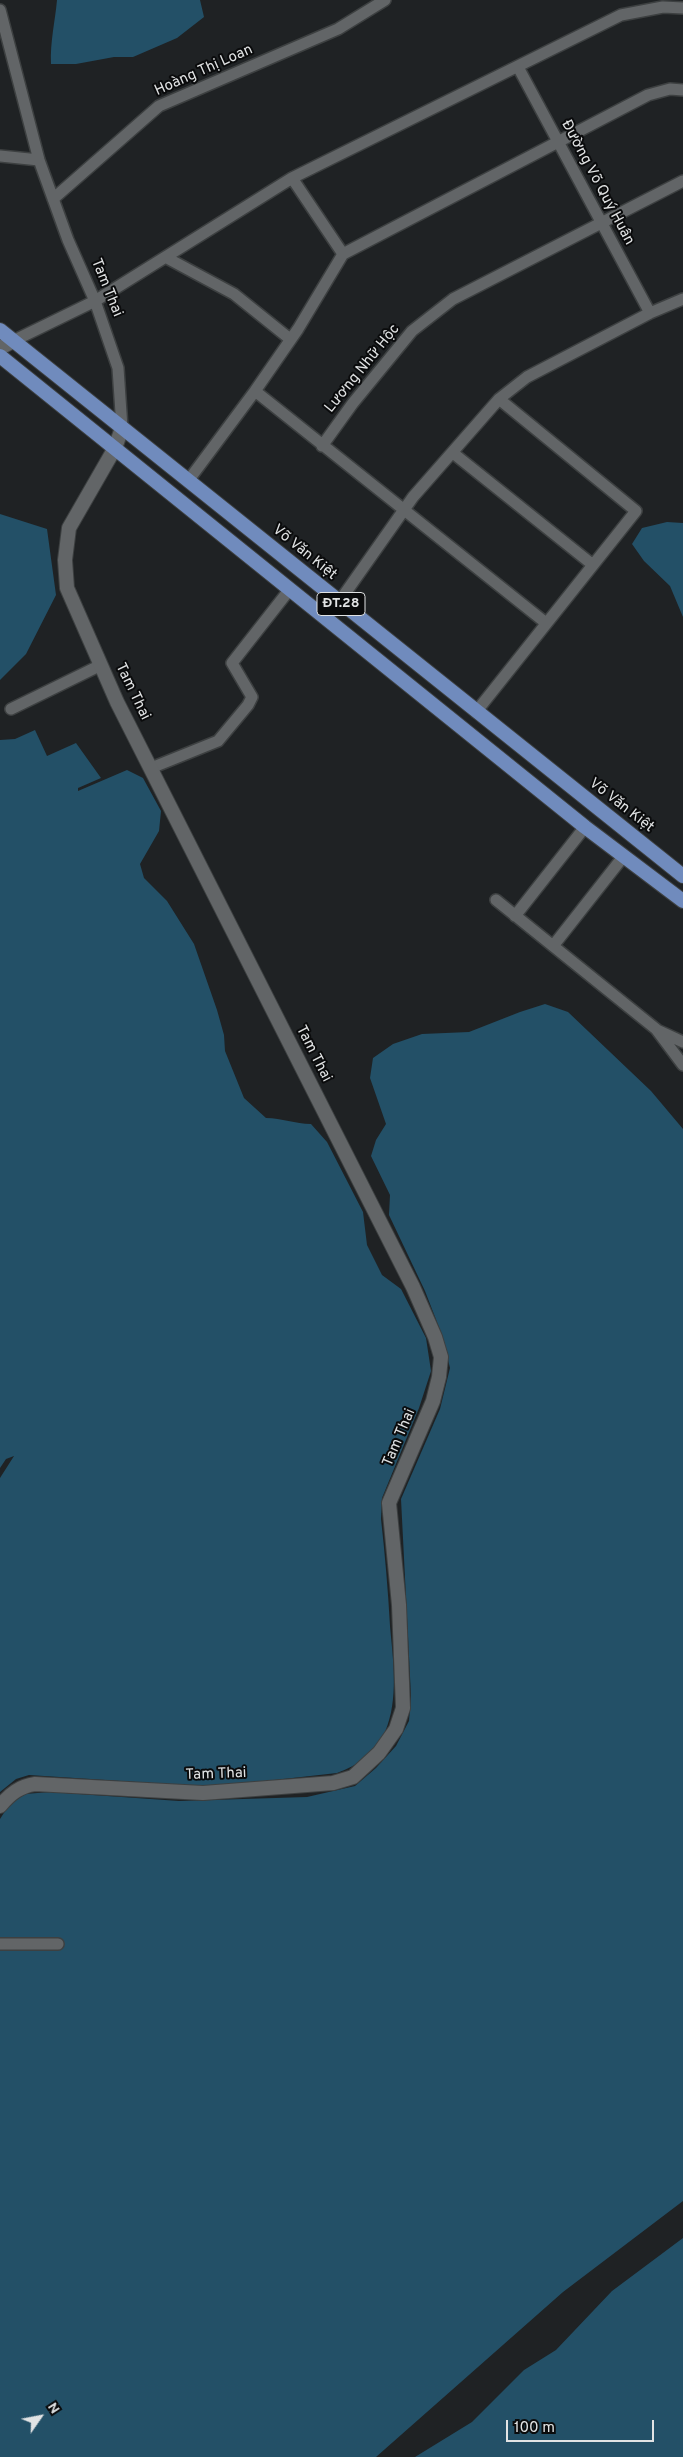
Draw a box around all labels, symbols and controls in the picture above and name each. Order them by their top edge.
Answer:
street label: Hoàng Thị Loan [152,41,256,101]
street label: Đường Võ Quý Huân [556,117,638,249]
street label: Tam Thai [86,256,126,320]
street label: Lương Nhữ Hộc [322,321,404,417]
street label: Võ Văn Kiệt [268,522,340,584]
road number: ĐT.28 [317,592,365,616]
street label: Tam Thai [111,661,153,723]
street label: Võ Văn Kiệt [585,775,657,837]
street label: Tam Thai [291,1023,335,1085]
street label: Tam Thai [380,1406,420,1470]
street label: Tam Thai [185,1765,247,1785]
north arrow [15,2392,65,2442]
text: N [43,2400,63,2417]
scale bar [508,2410,656,2442]
text: 100 m [514,2419,555,2438]

